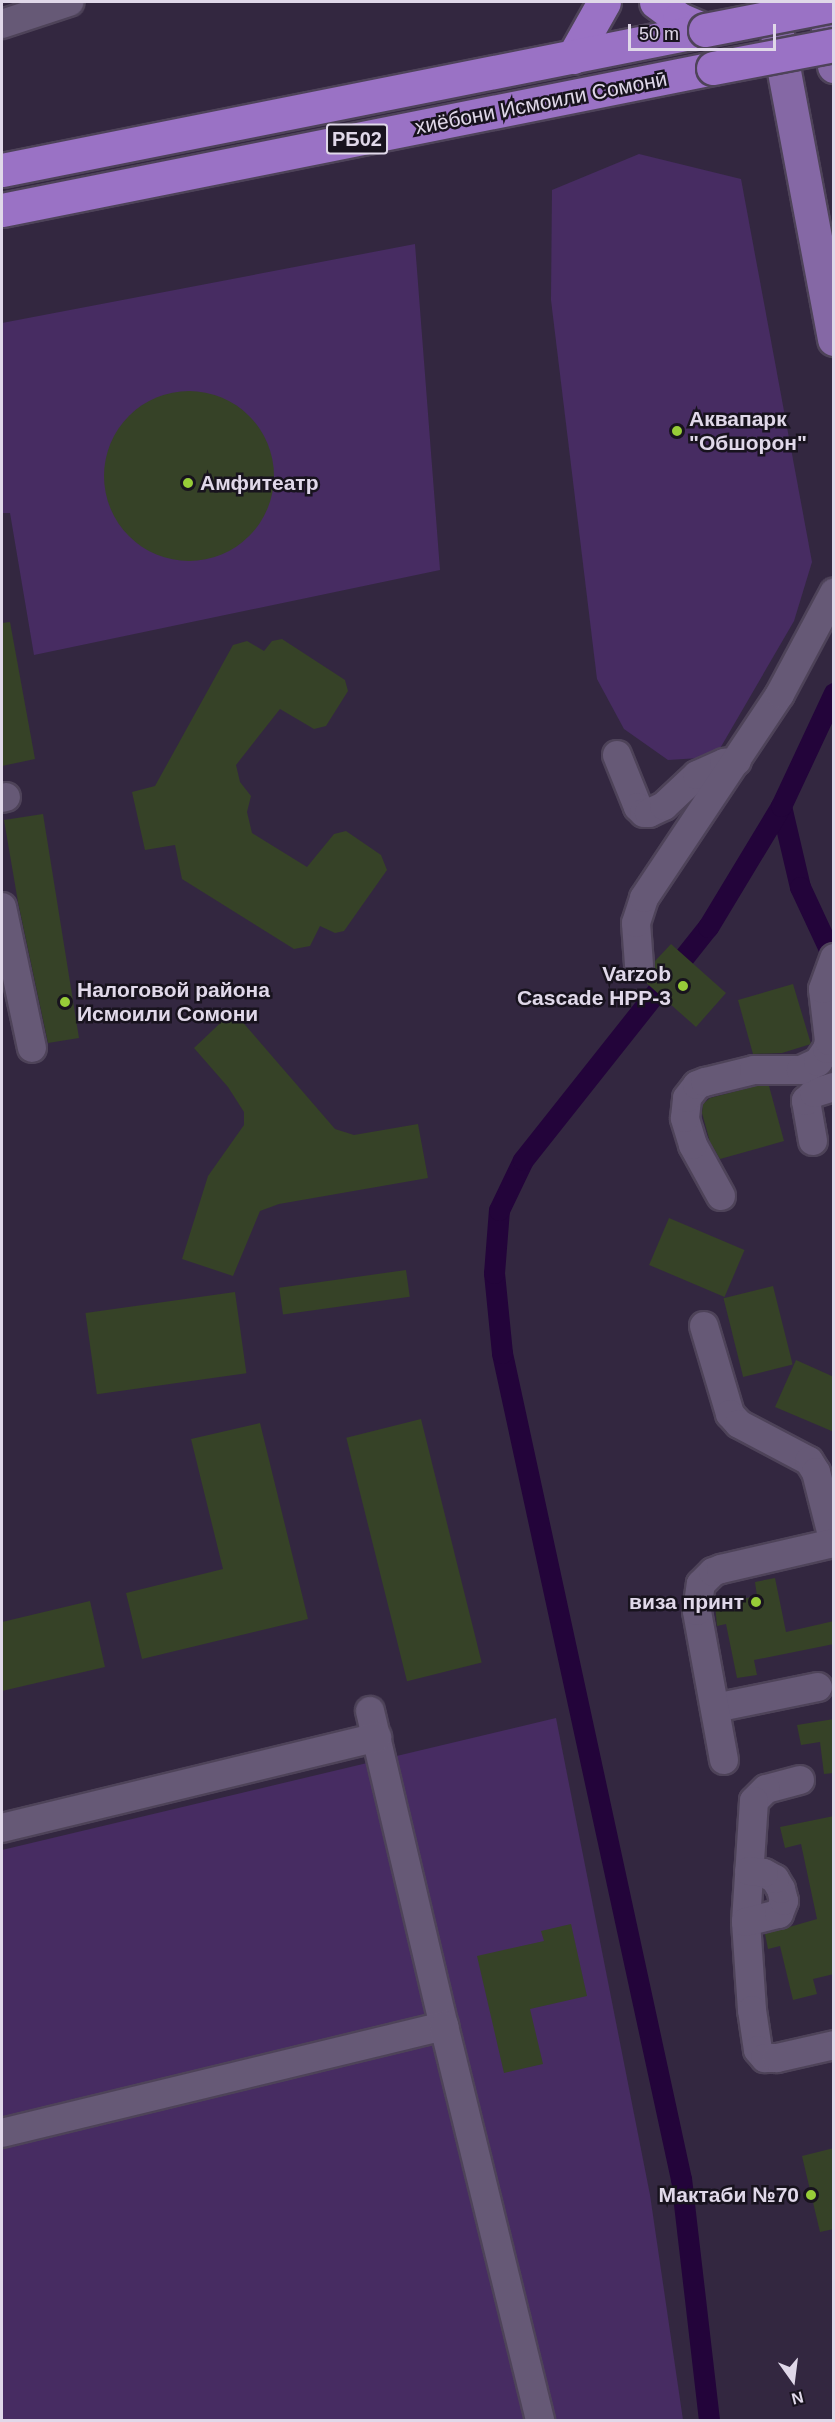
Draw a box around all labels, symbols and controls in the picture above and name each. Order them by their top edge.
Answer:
scale bar [631,12,780,50]
text: 50 m [639,24,679,44]
street label: хиёбони Исмоили Сомонӣ [413,66,669,140]
road number: РБ02 [326,122,388,156]
place label: Аквапарк "Обшорон" [689,406,807,456]
marker: Аквапарк "Обшорон" [670,424,684,438]
place label: Aмфитеатр [200,470,318,496]
marker: Aмфитеатр [181,476,195,490]
place label: Varzob Cascade HPP-3 [517,961,671,1011]
place label: Налоговой района Исмоили Сомони [77,977,270,1027]
marker: Varzob Cascade HPP-3 [676,979,690,993]
marker: Налоговой района Исмоили Сомони [58,995,72,1009]
place label: виза принт [629,1589,744,1615]
marker: виза принт [749,1595,763,1609]
place label: Мактаби №70 [659,2182,799,2208]
marker: Мактаби №70 [804,2188,818,2202]
north arrow [763,2350,823,2410]
text: N [790,2388,805,2408]

